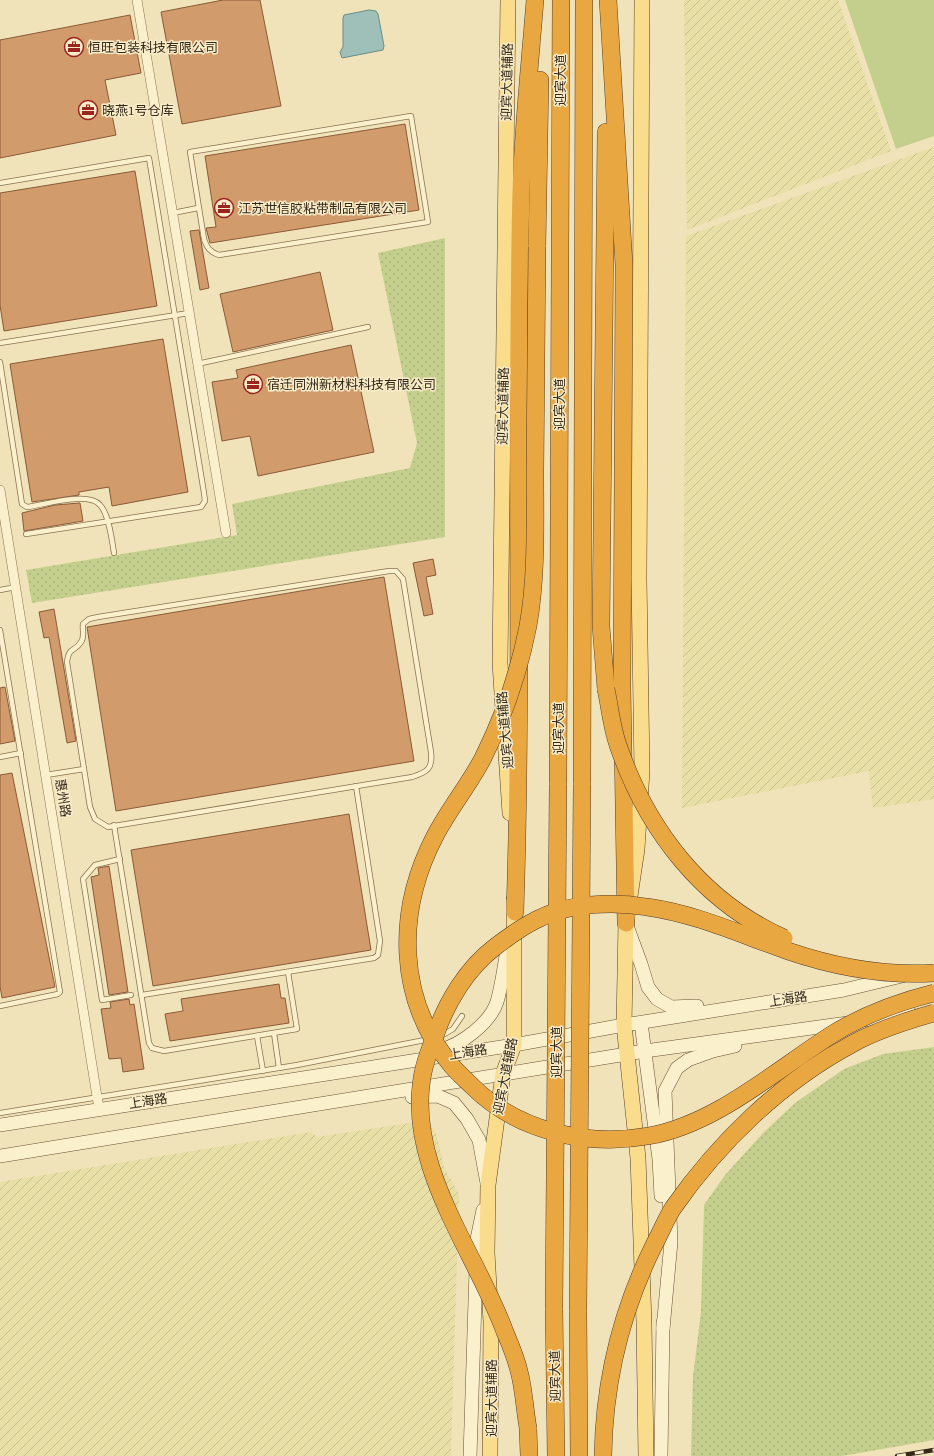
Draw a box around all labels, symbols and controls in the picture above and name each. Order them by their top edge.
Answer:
office icon: 恒旺包装科技有限公司 [63,36,85,58]
place label: 恒旺包装科技有限公司 [88,39,218,56]
street label: 迎宾大道辅路 [498,43,516,121]
street label: 迎宾大道 [552,54,569,106]
office icon: 晓燕1号仓库 [77,99,99,121]
place label: 晓燕1号仓库 [102,102,174,119]
office icon: 江苏世信胶粘带制品有限公司 [213,197,235,219]
place label: 江苏世信胶粘带制品有限公司 [238,200,407,217]
street label: 迎宾大道辅路 [494,367,512,445]
office icon: 宿迁同洲新材料科技有限公司 [242,373,264,395]
place label: 宿迁同洲新材料科技有限公司 [267,376,436,393]
street label: 迎宾大道 [551,378,568,430]
street label: 迎宾大道辅路 [493,690,517,770]
street label: 迎宾大道 [550,702,567,754]
street label: 惠州路 [52,777,74,819]
street label: 上海路 [767,988,809,1010]
street label: 迎宾大道 [548,1026,565,1078]
street label: 迎宾大道辅路 [489,1036,521,1116]
street label: 上海路 [447,1041,489,1063]
street label: 上海路 [127,1090,169,1112]
street label: 迎宾大道 [546,1350,564,1402]
street label: 迎宾大道辅路 [483,1359,500,1437]

